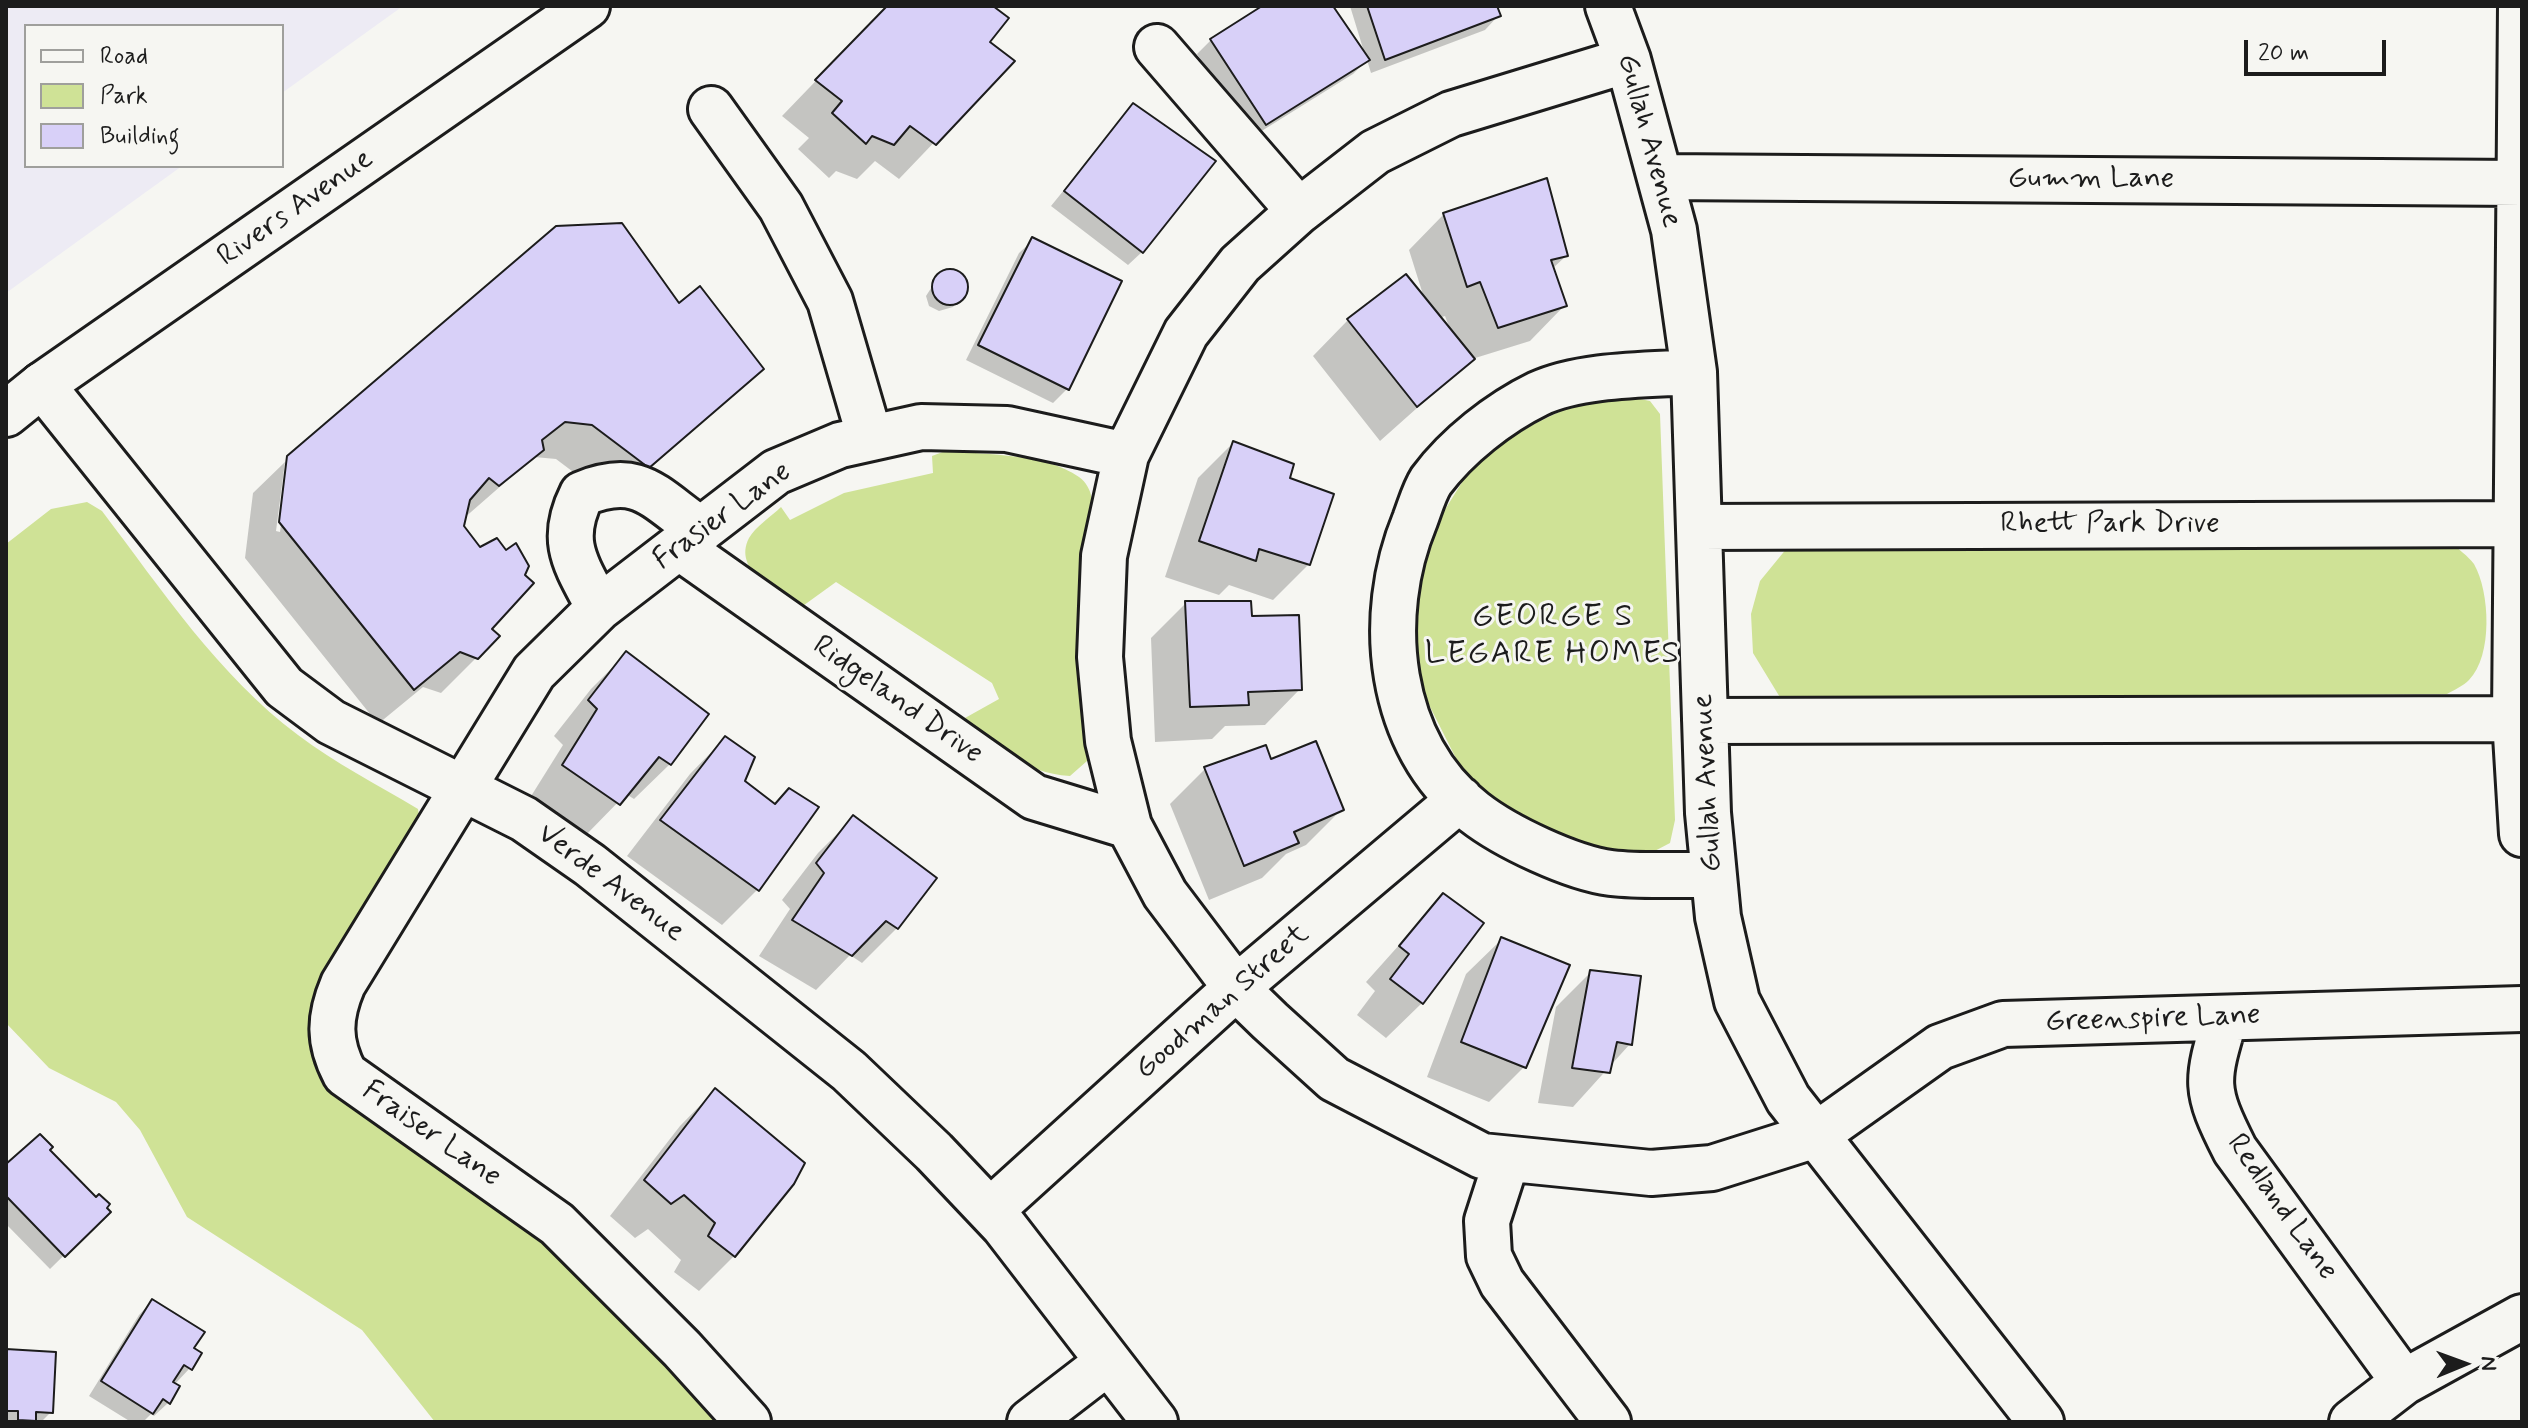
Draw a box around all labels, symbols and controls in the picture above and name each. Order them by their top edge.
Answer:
legend [24,24,284,168]
scale bar [2248,24,2390,74]
text: 20 m [2258,38,2309,69]
text: Road [100,41,148,72]
street label: Gullah Avenue [1608,50,1688,232]
text: Park [100,81,148,112]
text: Building [100,121,180,152]
street label: Rivers Avenue [211,142,381,276]
street label: Gumm Lane [2008,162,2174,198]
street label: Frasier Lane [647,455,799,579]
street label: Rhett Park Drive [2000,507,2220,543]
district label: GEORGE S LEGARE HOMES [1420,599,1686,674]
street label: Ridgeland Drive [805,629,989,773]
street label: Gullah Avenue [1686,693,1732,873]
street label: Verde Avenue [529,817,691,951]
street label: Goodman Street [1129,918,1317,1088]
street label: Greenspire Lane [2045,998,2261,1042]
street label: Fraiser Lane [354,1074,508,1196]
street label: Redland Lane [2217,1128,2345,1288]
north arrow [2424,1324,2504,1404]
text: N [2474,1356,2502,1371]

